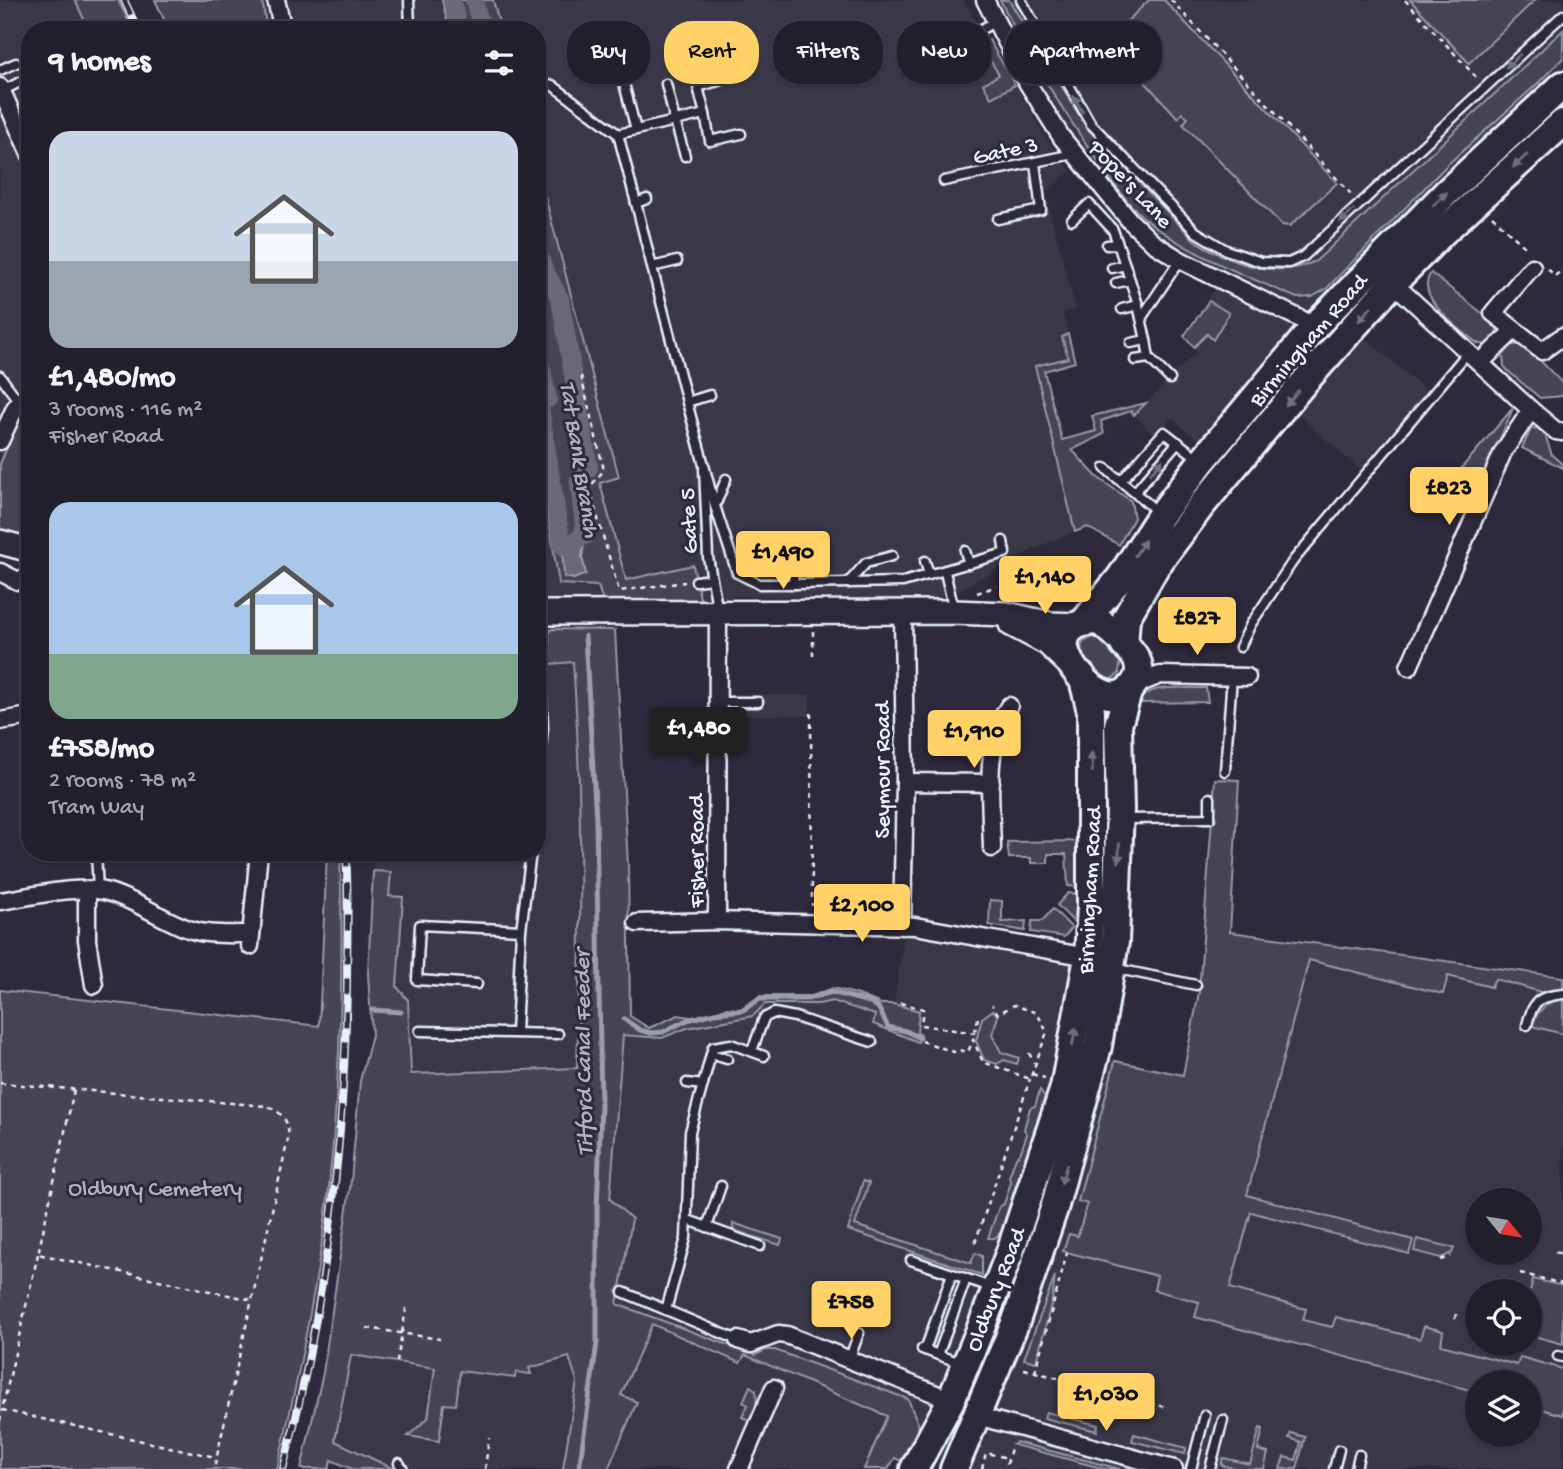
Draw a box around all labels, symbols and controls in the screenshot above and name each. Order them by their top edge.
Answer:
chip: Buy [567,21,650,84]
chip: Rent [664,21,759,84]
chip: Filters [773,21,883,84]
chip: New [897,21,991,84]
chip: Apartment [1005,21,1162,84]
icon: filters [480,44,518,82]
text: 9 homes [49,46,151,81]
one-way arrow [1505,53,1522,69]
one-way arrow [1072,94,1084,113]
street label: Gate 3 [971,132,1041,172]
street label: Pope's Lane [1081,135,1178,236]
one-way arrow [1511,153,1529,169]
icon: home [221,176,347,302]
one-way arrow [1431,192,1448,208]
one-way arrow [1339,208,1356,224]
street label: Birmingham Road [1244,268,1376,414]
one-way arrow [1357,305,1373,322]
text: £1,480/mo [49,362,176,397]
water label: Tat Bank Branch [551,379,604,541]
one-way arrow [1285,389,1300,406]
text: 3 rooms · 116 m² [49,397,202,424]
text: Fisher Road [49,424,162,451]
one-way arrow [1148,459,1163,476]
pin: £823 [1408,468,1490,527]
text: £823 [1426,476,1472,503]
street label: Gate 5 [675,487,706,555]
pin: £1,490 [726,532,840,591]
one-way arrow [1133,539,1146,558]
text: £1,490 [752,540,814,567]
icon: home [221,547,347,673]
pin: £1,140 [988,556,1102,616]
text: £1,140 [1015,565,1075,592]
pin: £827 [1156,598,1238,657]
text: £827 [1174,606,1220,633]
street label: Seymour Road [871,700,898,838]
pin: £1,480 [642,708,756,767]
pin: £1,910 [917,710,1031,770]
text: £1,480 [667,716,731,743]
text: £1,910 [944,719,1004,746]
text: £758/mo [49,733,154,768]
one-way arrow [1086,750,1097,772]
text: 2 rooms · 78 m² [49,768,196,795]
street label: Fisher Road [685,793,712,909]
text: Tram Way [49,795,144,822]
street label: Birmingham Road [1074,804,1109,975]
one-way arrow [1113,842,1125,864]
pin: £2,100 [805,884,919,944]
text: £2,100 [830,893,894,920]
water label: Titford Canal Feeder [569,945,602,1156]
one-way arrow [1068,1026,1079,1048]
one-way arrow [1058,1163,1068,1184]
park label: Oldbury Cemetery [68,1177,242,1204]
north arrow [1465,1188,1542,1265]
map controls [1465,1188,1542,1447]
street label: Oldbury Road [961,1223,1034,1356]
button: locate [1465,1279,1542,1356]
pin: £758 [810,1282,892,1341]
text: £758 [828,1290,874,1317]
button: layers [1465,1370,1542,1447]
pin: £1,030 [1049,1374,1163,1433]
text: £1,030 [1074,1382,1138,1409]

